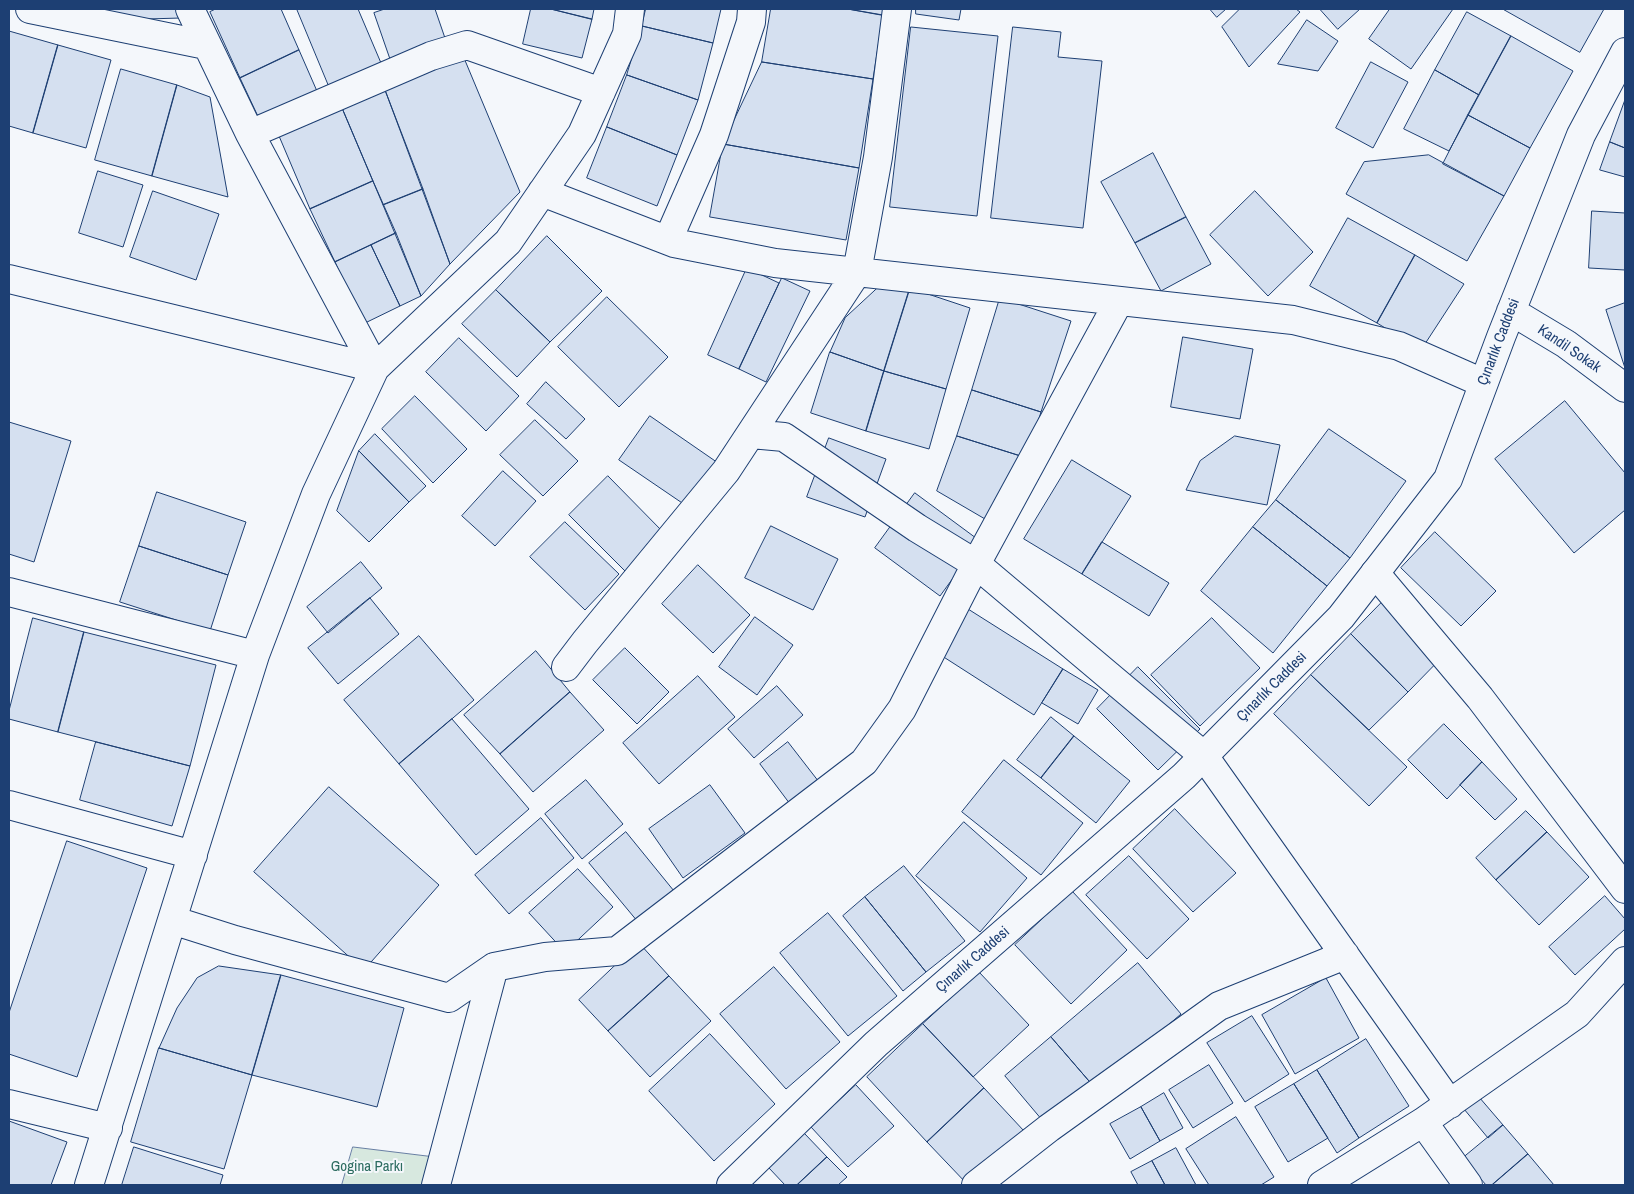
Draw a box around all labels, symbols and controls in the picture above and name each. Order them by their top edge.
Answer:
street label: Çınarlık Caddesi [1474,296,1524,388]
street label: Kandil Sokak [1534,321,1604,377]
street label: Çınarlık Caddesi [1233,648,1311,726]
street label: Çınarlık Caddesi [933,923,1013,997]
park label: Gogina Parkı [331,1158,403,1176]

